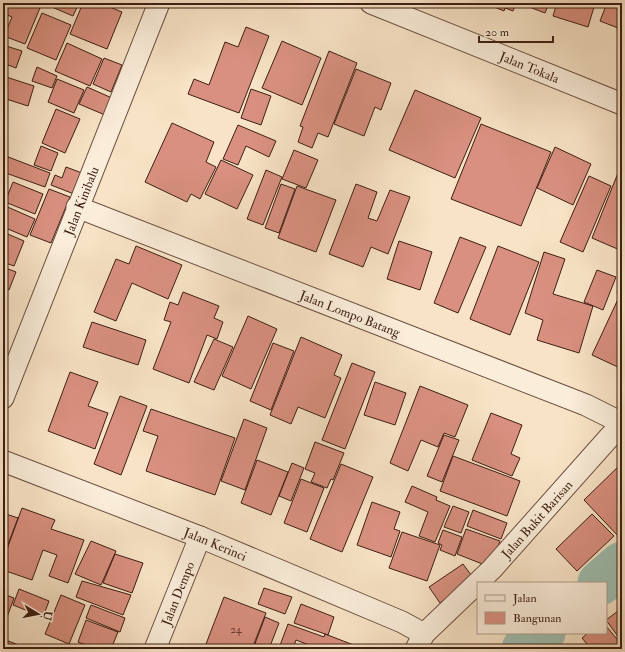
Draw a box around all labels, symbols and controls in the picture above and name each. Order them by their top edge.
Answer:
scale bar [479,18,553,44]
text: 20 m [485,25,510,40]
street label: Jalan Tokala [496,48,562,87]
street label: Jalan Kinibalu [61,164,103,239]
street label: Jalan Lompo Batang [296,287,403,341]
street label: Jalan Bukit Barisan [498,477,576,563]
street label: Jalan Kerinci [180,524,249,565]
street label: Jalan Dempo [158,559,198,629]
legend [477,582,607,634]
text: Jalan [512,591,537,606]
north arrow [18,594,58,634]
text: U [40,610,55,622]
text: Bangunan [513,611,562,626]
house number: 24 [230,623,243,636]

